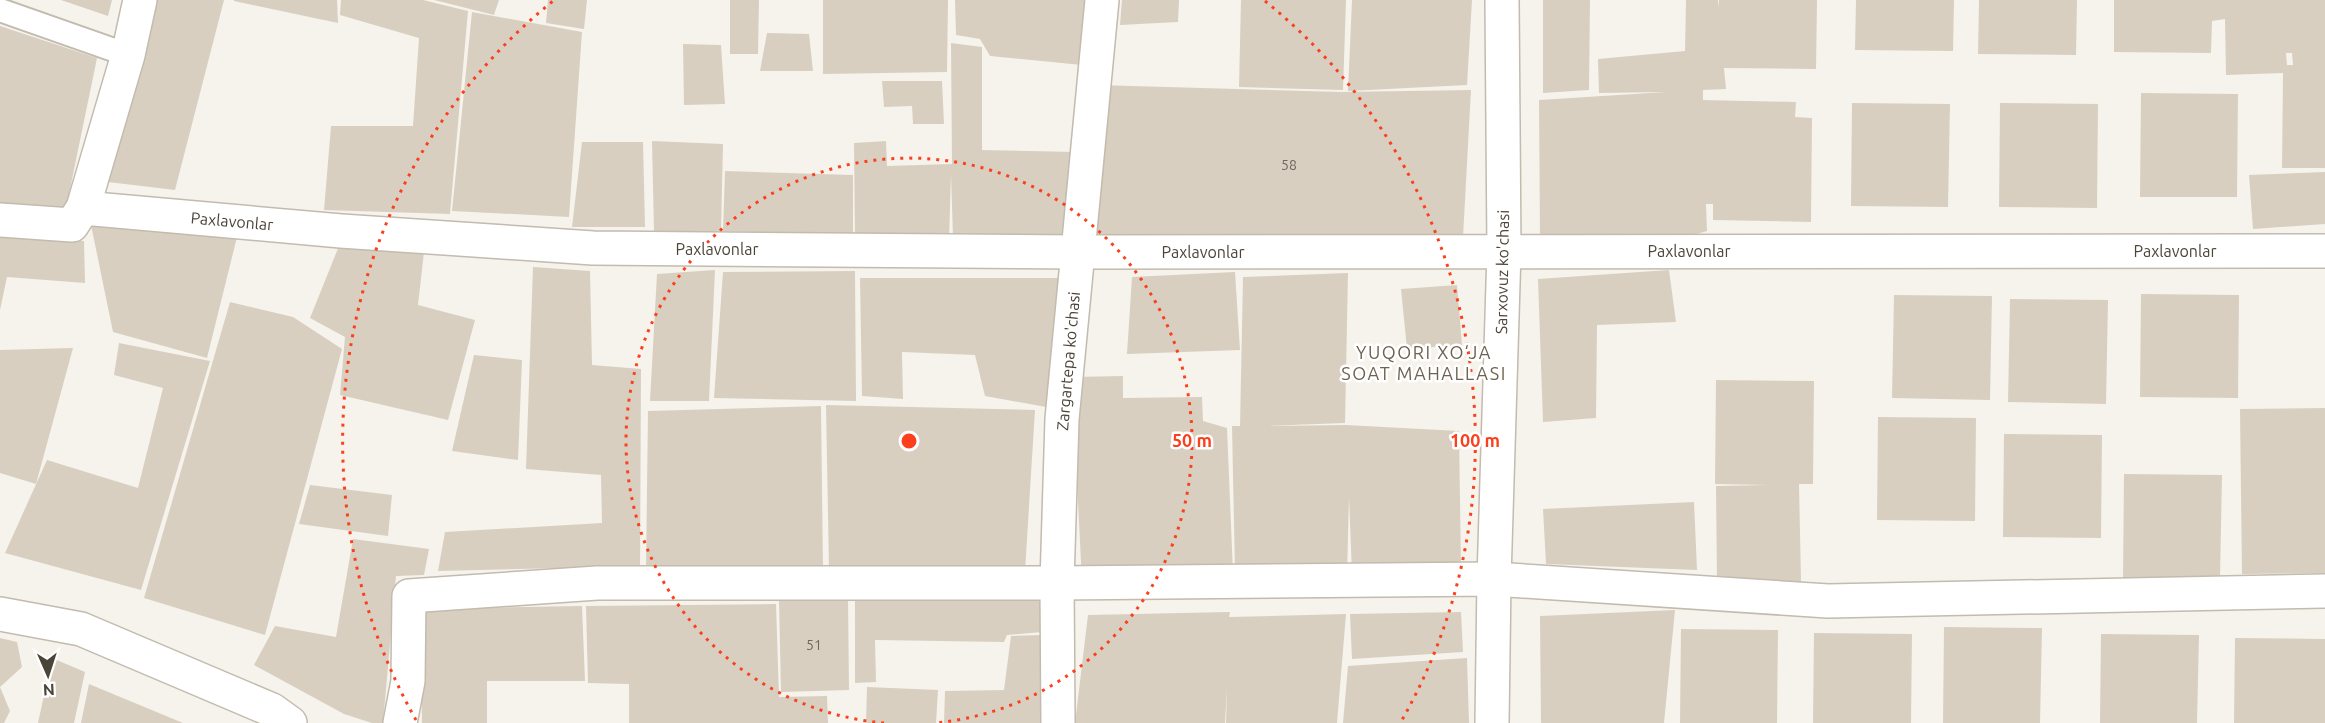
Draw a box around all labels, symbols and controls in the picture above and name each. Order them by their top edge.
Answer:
house number: 58 [1281,157,1297,173]
street label: Paxlavonlar [190,208,274,234]
street label: Sarxovuz ko'chasi [1492,210,1512,334]
street label: Paxlavonlar [676,240,758,258]
street label: Paxlavonlar [1648,242,1730,260]
street label: Paxlavonlar [2134,242,2216,260]
street label: Paxlavonlar [1162,243,1244,261]
street label: Zargartepa ko'chasi [1053,291,1083,431]
district label: YUQORI XO‘JA SOAT MAHALLASI [1341,342,1507,383]
text: 50 m [1172,430,1212,450]
text: 100 m [1450,430,1500,450]
centre of rings [899,431,919,451]
house number: 51 [806,637,822,653]
north arrow [18,645,78,705]
text: N [42,681,55,699]

